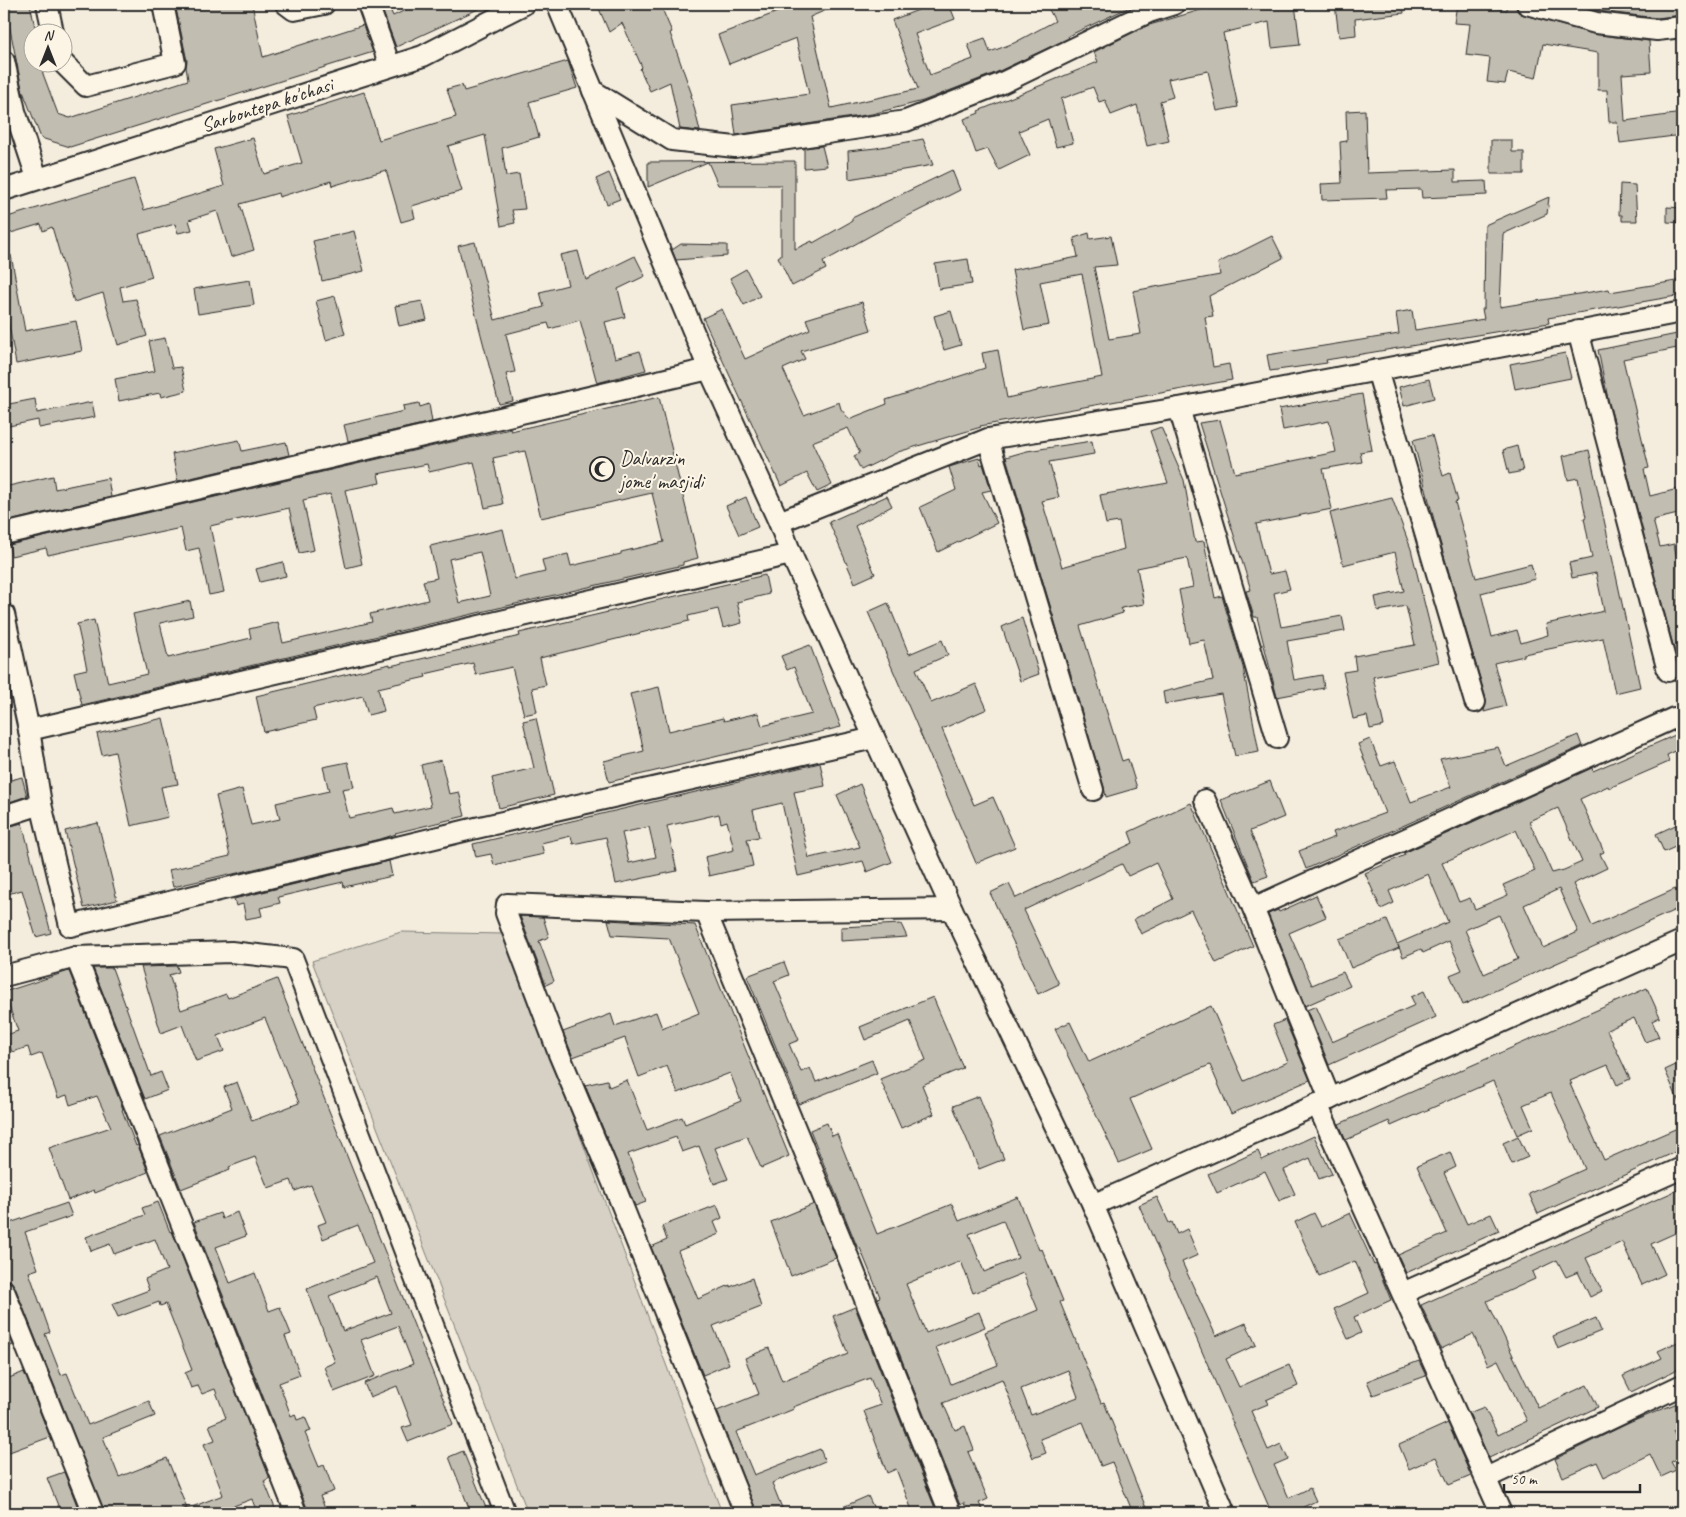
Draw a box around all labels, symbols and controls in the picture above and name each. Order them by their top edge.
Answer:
north arrow [22,22,72,72]
text: N [44,27,55,44]
street label: Sarbontepa ko'chasi [198,71,338,138]
place label: Dalvarzin jome' masjidi [618,446,705,494]
mosque icon: Dalvarzin jome' masjidi [589,456,615,482]
scale bar [1504,1462,1640,1494]
text: 50 m [1511,1470,1538,1489]

